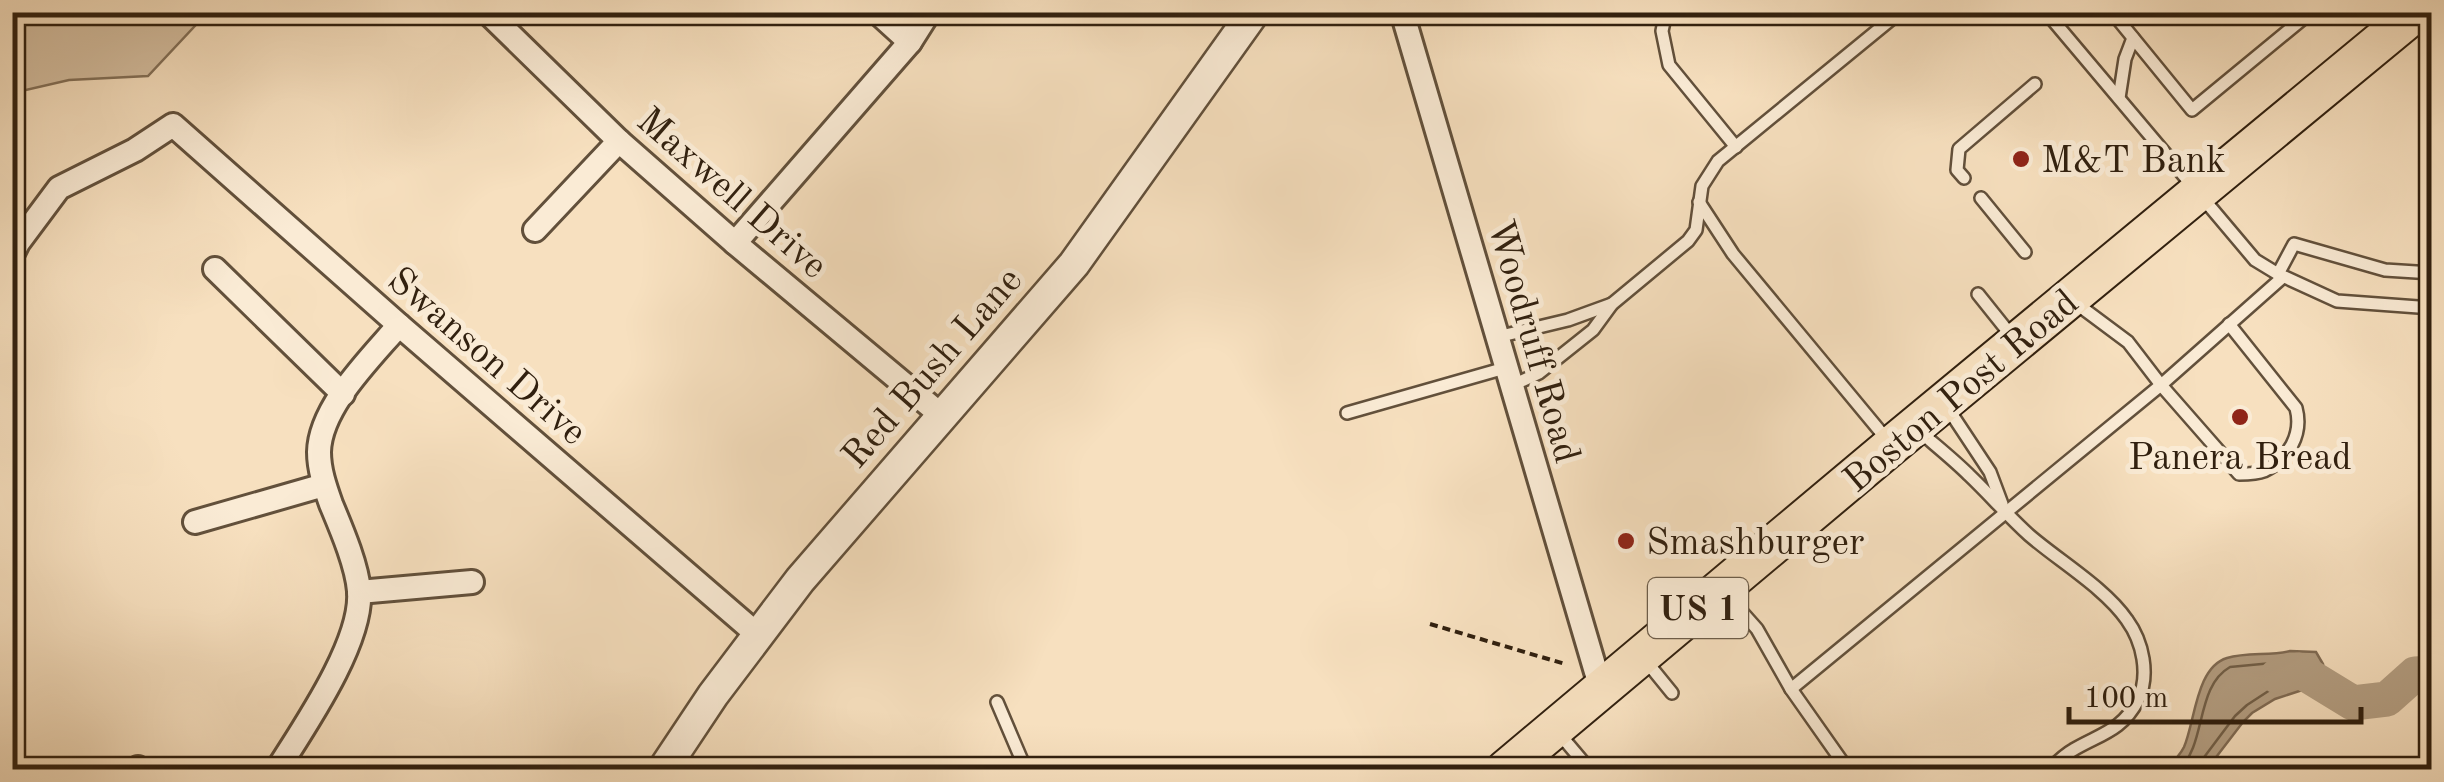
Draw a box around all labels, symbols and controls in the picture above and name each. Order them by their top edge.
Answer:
street label: Maxwell Drive [629,102,833,287]
place label: M&T Bank [2041,143,2226,181]
marker: M&T Bank [2010,148,2032,170]
street label: Woodruff Road [1479,216,1585,468]
street label: Swanson Drive [380,261,592,453]
street label: Red Bush Lane [836,262,1030,476]
street label: Boston Post Road [1838,284,2086,501]
marker: Panera Bread [2229,406,2251,428]
place label: Panera Bread [2128,440,2352,478]
place label: Smashburger [1646,525,1865,563]
marker: Smashburger [1615,530,1637,552]
road number: US 1 [1648,578,1748,638]
scale bar [2069,662,2362,724]
text: 100 m [2084,684,2168,714]

